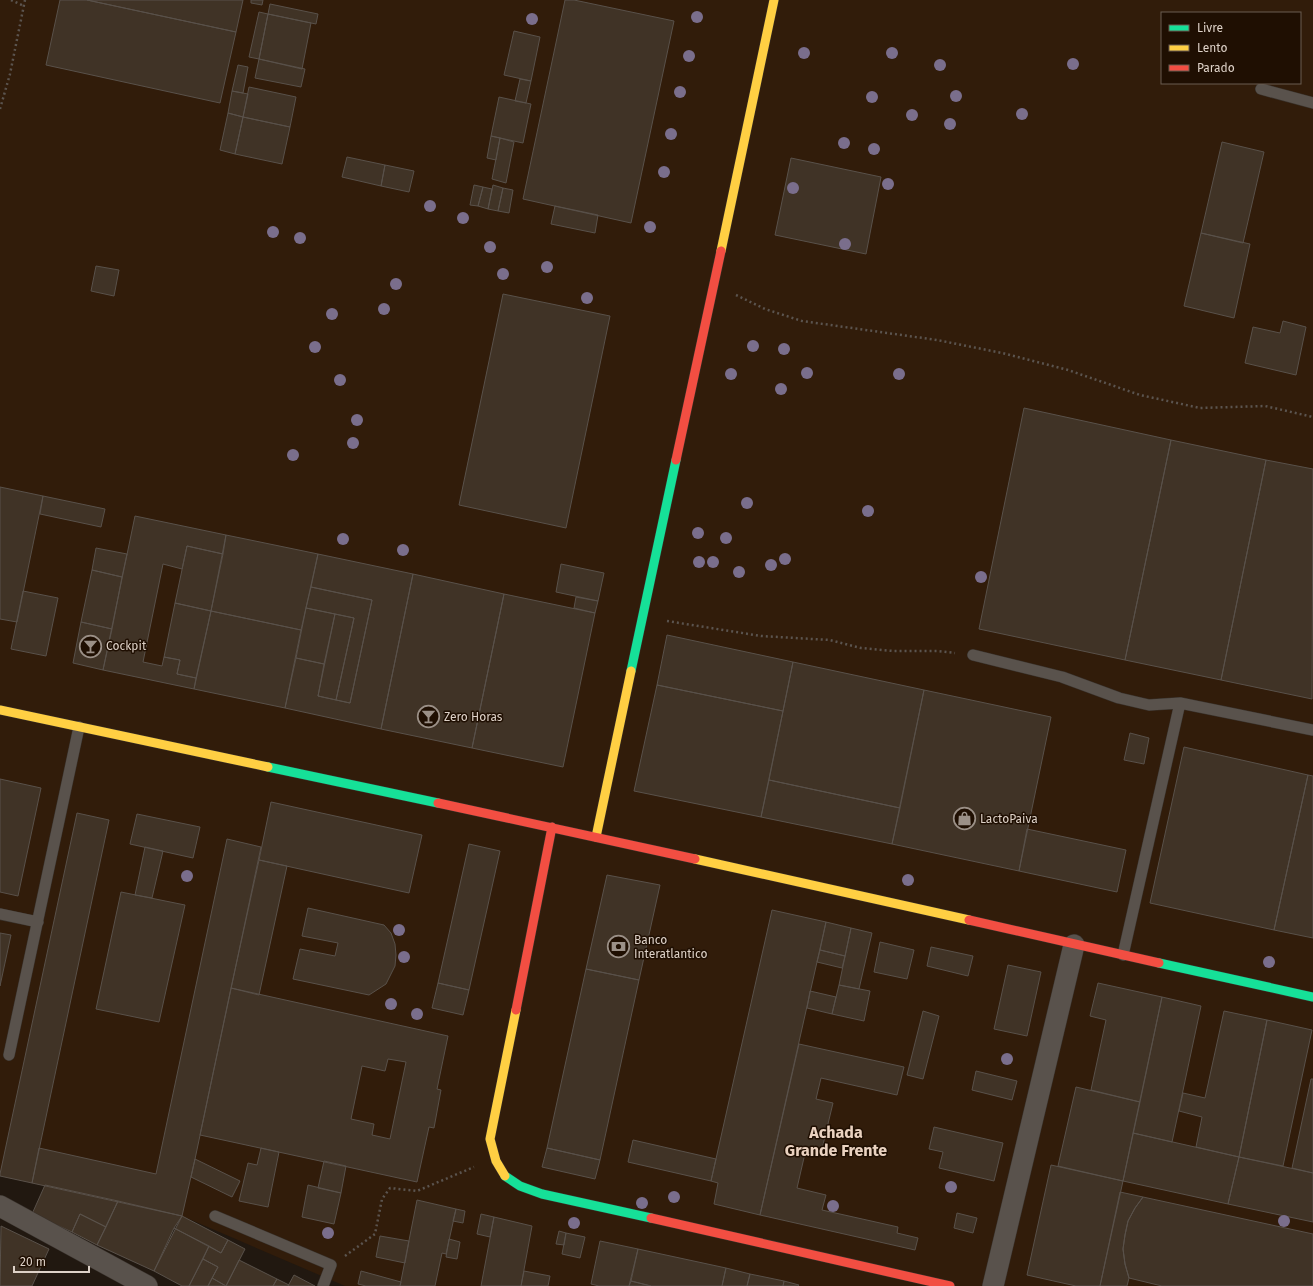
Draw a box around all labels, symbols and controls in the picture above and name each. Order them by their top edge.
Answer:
legend [1161,12,1301,84]
text: Livre [1197,21,1223,35]
text: Lento [1197,41,1227,55]
text: Parado [1197,61,1235,75]
bar icon: Cockpit [77,633,103,659]
place label: Cockpit [106,639,147,653]
bar icon: Zero Horas [416,704,442,730]
place label: Zero Horas [444,710,503,724]
shop icon: LactoPaiva [952,806,978,832]
place label: LactoPaiva [980,812,1038,826]
place label: Banco Interatlantico [634,933,707,961]
bank icon: Banco Interatlantico [605,934,631,960]
district label: Achada Grande Frente [785,1123,887,1160]
scale bar [14,1248,89,1274]
text: 20 m [20,1255,46,1269]

